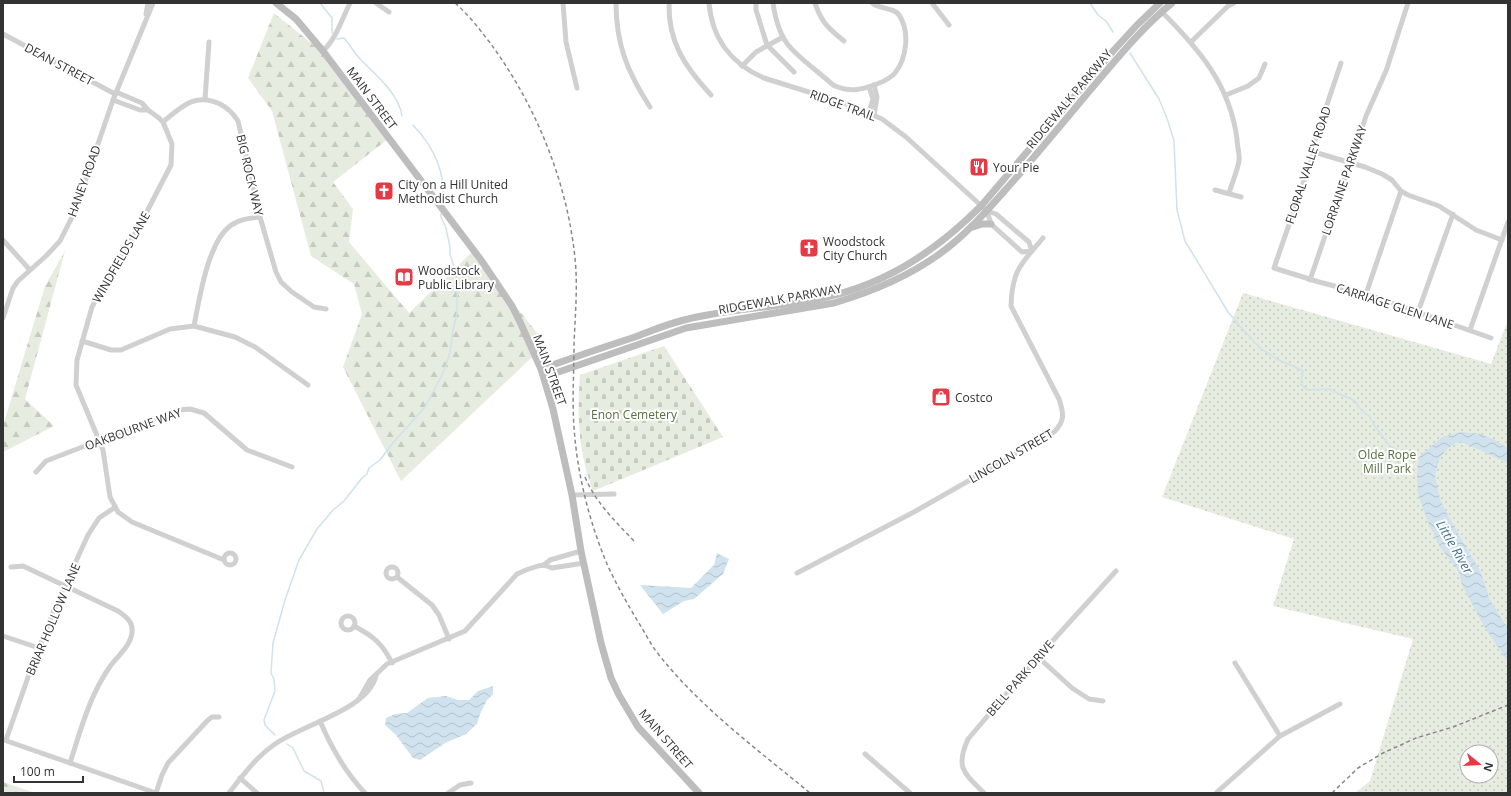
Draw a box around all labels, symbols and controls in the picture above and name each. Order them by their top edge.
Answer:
street label: DEAN STREET [22,39,97,89]
street label: RIDGEWALK PARKWAY [1022,45,1116,152]
street label: MAIN STREET [343,63,401,133]
street label: RIDGE TRAIL [808,85,878,125]
street label: FLORAL VALLEY ROAD [1281,104,1335,226]
street label: LORRAINE PARKWAY [1317,123,1371,237]
street label: BIG ROCK WAY [232,133,268,218]
street label: HANEY ROAD [63,143,105,219]
restaurant icon: Your Pie [968,156,990,178]
place label: Your Pie [993,159,1040,176]
place label: City on a Hill United Methodist Church [398,176,508,207]
church icon: City on a Hill United Methodist Church [373,180,395,202]
street label: WINDFIELDS LANE [88,208,154,306]
place label: Woodstock City Church [823,233,887,264]
church icon: Woodstock City Church [798,237,820,259]
place label: Woodstock Public Library [418,262,495,293]
library icon: Woodstock Public Library [393,266,415,288]
street label: CARRIAGE GLEN LANE [1334,279,1456,333]
street label: RIDGEWALK PARKWAY [717,280,843,318]
street label: MAIN STREET [529,332,571,408]
shop icon: Costco [930,386,952,408]
place label: Costco [955,389,993,406]
street label: OAKBOURNE WAY [82,404,184,454]
park label: Enon Cemetery [591,406,678,423]
street label: LINCOLN STREET [966,425,1057,487]
park label: Olde Rope Mill Park [1358,446,1416,477]
water label: Little River [1432,517,1478,578]
street label: BRIAR HOLLOW LANE [22,560,84,678]
street label: BELL PARK DRIVE [982,636,1058,720]
street label: MAIN STREET [635,705,697,773]
north arrow [1459,744,1499,784]
scale bar [14,758,83,784]
text: N [1480,761,1498,774]
text: 100 m [20,763,55,780]

